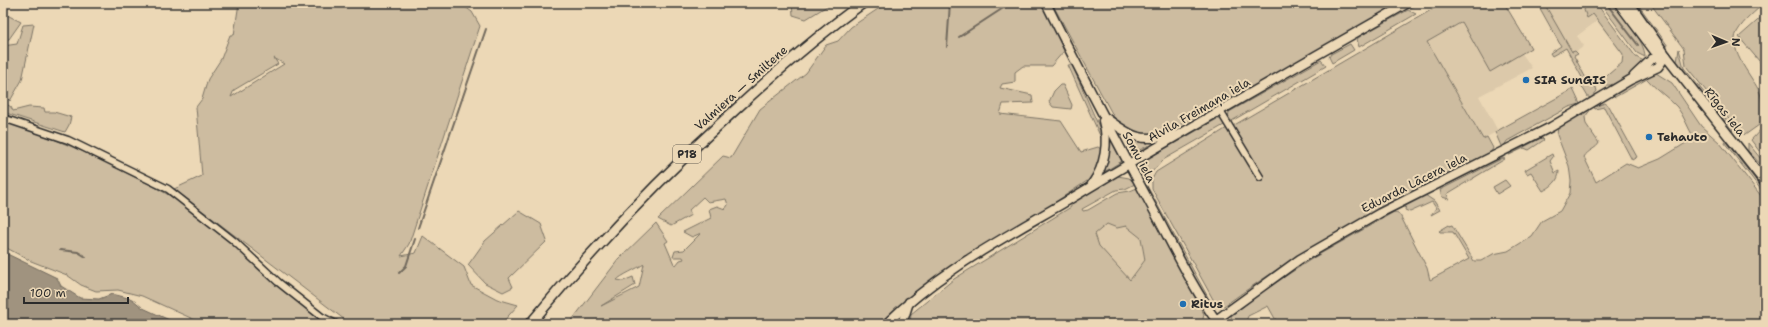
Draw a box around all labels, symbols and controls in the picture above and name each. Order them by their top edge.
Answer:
north arrow [1706,22,1746,62]
text: N [1728,38,1743,47]
street label: Valmiera — Smiltene [691,42,791,134]
place label: SIA SunGIS [1534,72,1606,88]
street label: Alvila Freimaņa iela [1145,74,1253,146]
marker: SIA SunGIS [1521,75,1531,85]
street label: Rīgas iela [1701,84,1749,140]
street label: Somu iela [1119,129,1159,186]
place label: Tehauto [1657,129,1707,145]
marker: Tehauto [1644,132,1654,142]
road number: P18 [673,145,701,163]
street label: Eduarda Lācera iela [1358,149,1470,217]
scale bar [24,279,128,305]
text: 100 m [30,285,66,301]
place label: Ritus [1191,296,1223,312]
marker: Ritus [1178,299,1188,309]

